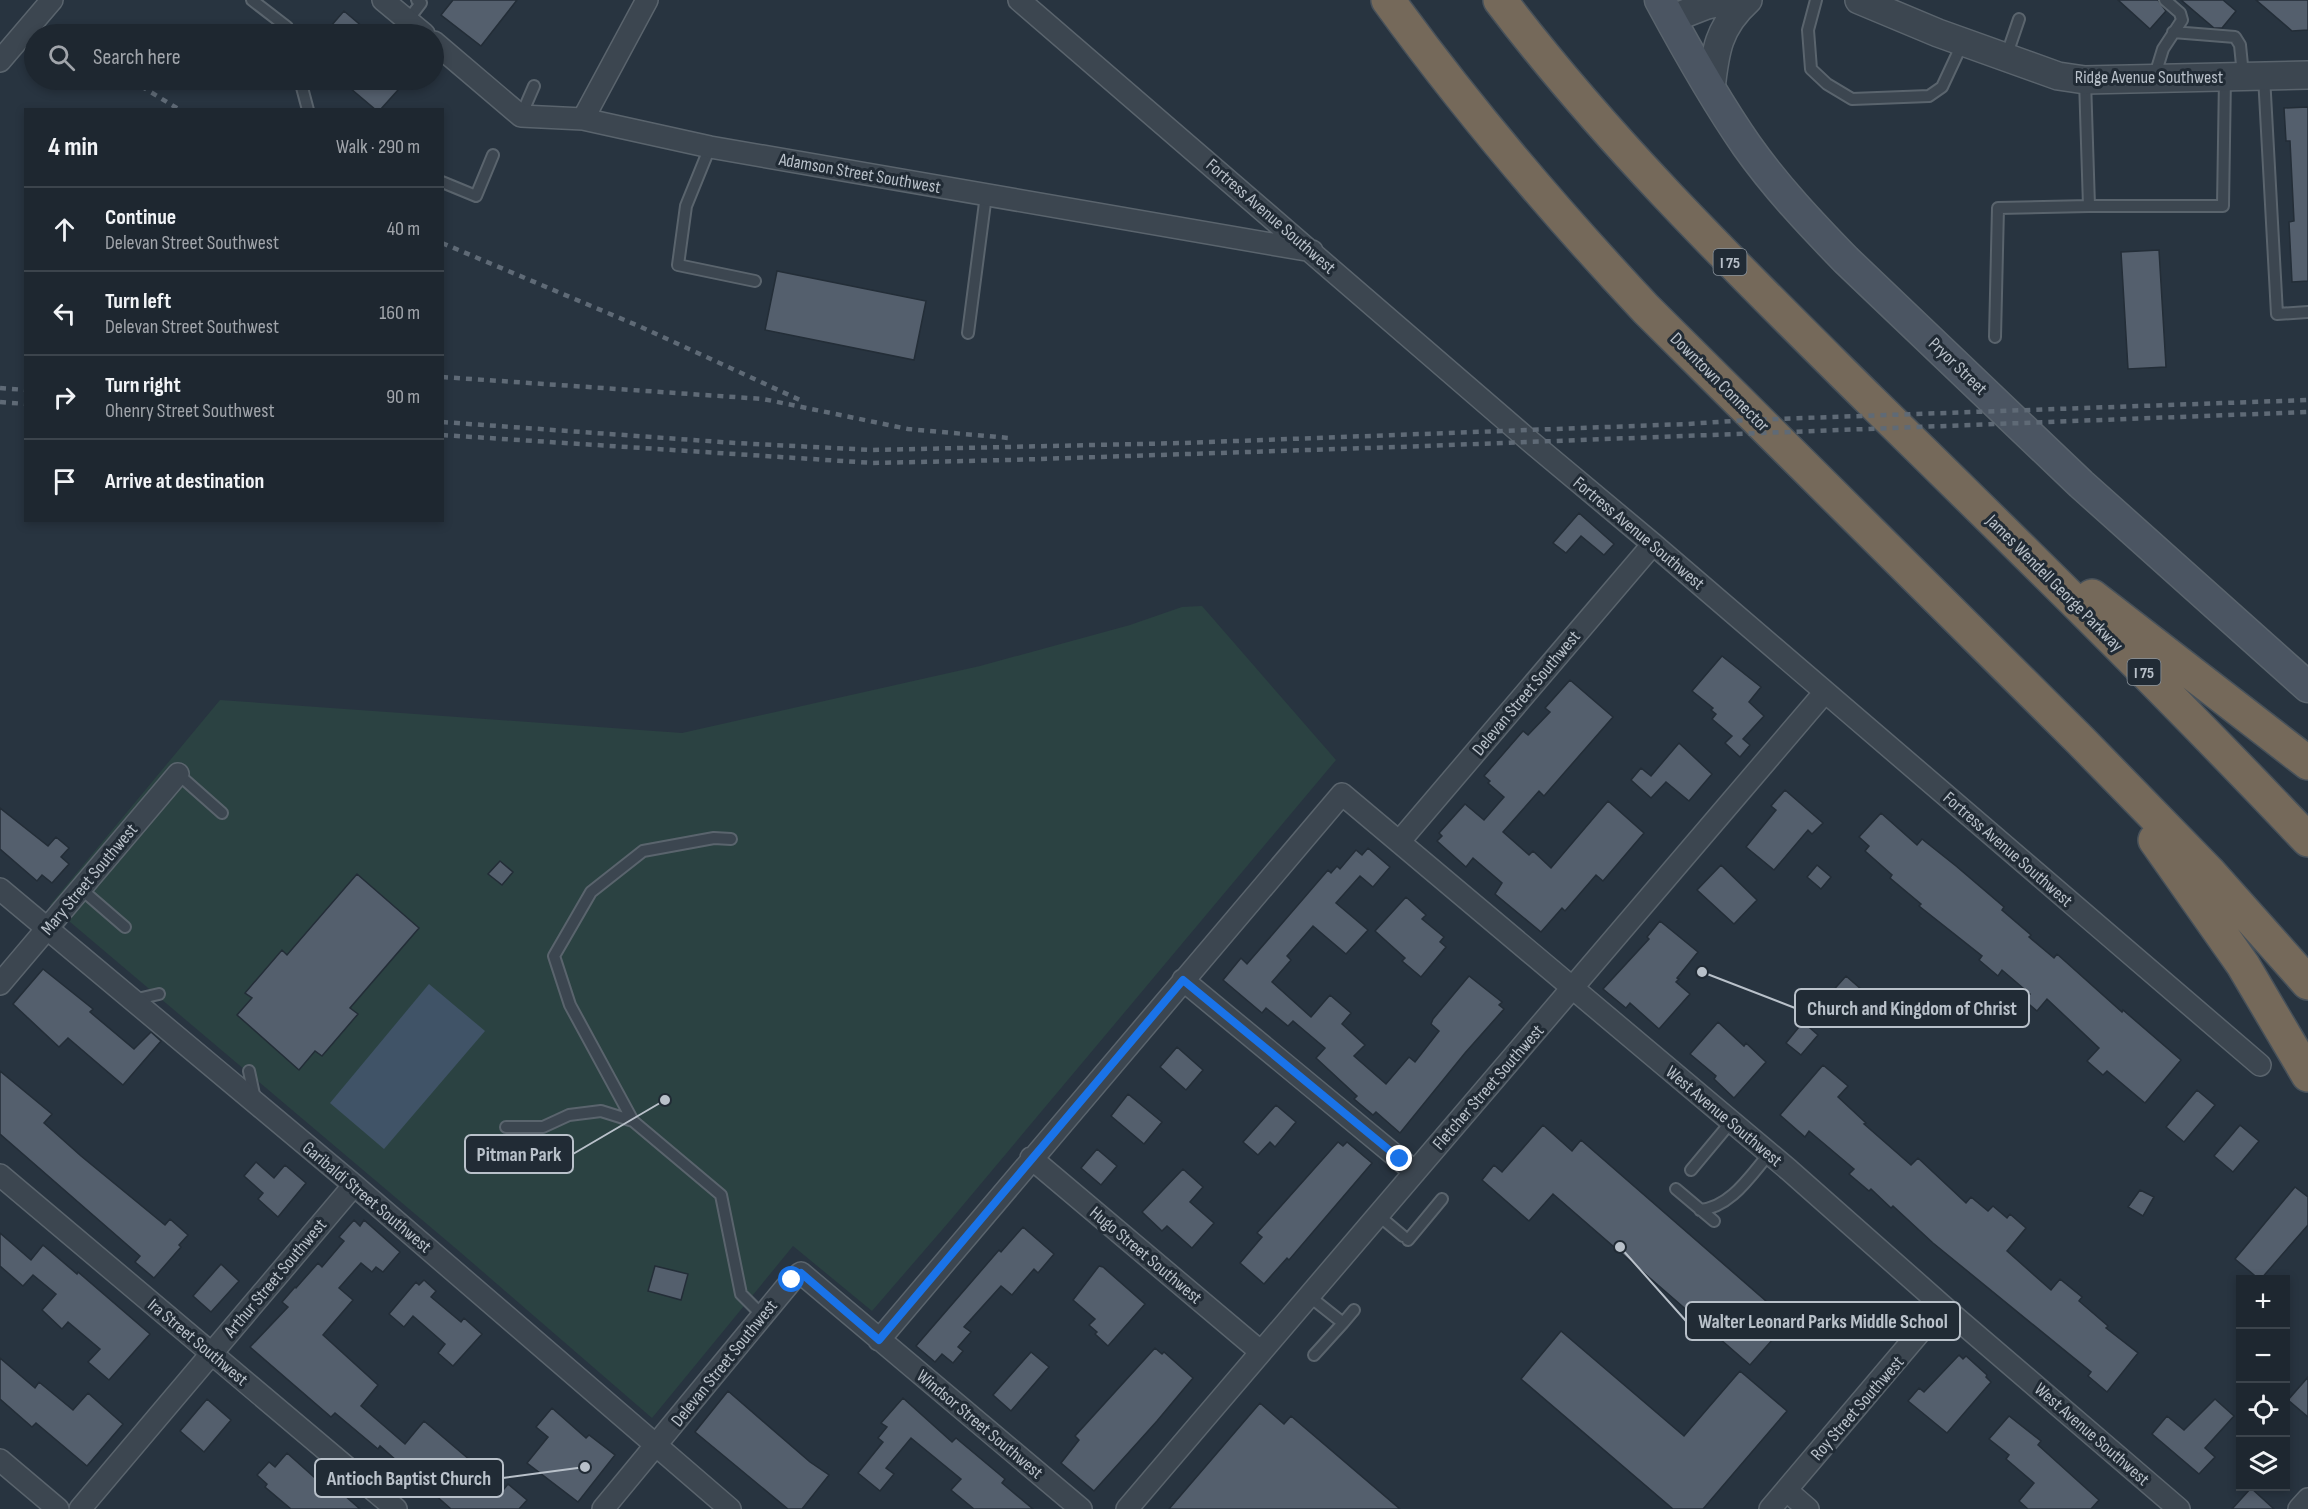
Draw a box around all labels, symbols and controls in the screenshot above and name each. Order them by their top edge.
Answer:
search box [24,24,444,90]
icon: search [45,41,78,74]
text: Search here [93,44,180,71]
street label: Ridge Avenue Southwest [2075,67,2224,88]
text: 4 min [48,132,98,163]
text: Walk · 290 m [336,135,420,159]
street label: Adamson Street Southwest [776,149,943,198]
street label: Fortress Avenue Southwest [1202,154,1340,279]
text: Continue [105,204,176,231]
icon: ahead [48,213,81,246]
text: 40 m [387,217,420,241]
text: Delevan Street Southwest [105,231,279,255]
road number: I 75 [1714,249,1746,275]
text: Turn left [105,288,171,315]
icon: left [48,297,81,330]
text: 160 m [379,301,420,325]
text: Delevan Street Southwest [105,315,279,339]
street label: Downtown Connector [1666,328,1774,436]
street label: Pryor Street [1924,333,1992,400]
text: Turn right [105,372,181,399]
icon: right [48,381,81,414]
text: 90 m [386,385,420,409]
text: Ohenry Street Southwest [105,399,275,423]
icon: arrive [48,465,81,498]
text: Arrive at destination [105,468,264,495]
street label: Fortress Avenue Southwest [1569,472,1709,595]
street label: James Wendell George Parkway [1981,510,2128,656]
street label: Delevan Street Southwest [1468,626,1585,760]
road number: I 75 [2128,659,2160,685]
street label: Fortress Avenue Southwest [1939,787,2077,912]
street label: Mary Street Southwest [37,819,142,939]
callout: Church and Kingdom of Christ [1795,989,2029,1027]
text: Church and Kingdom of Christ [1807,997,2017,1021]
street label: Fletcher Street Southwest [1428,1020,1549,1154]
street label: West Avenue Southwest [1661,1062,1787,1171]
callout: Pitman Park [465,1135,573,1173]
street label: Garibaldi Street Southwest [298,1137,436,1258]
text: Pitman Park [477,1143,562,1167]
route end [1386,1145,1412,1171]
street label: Hugo Street Southwest [1085,1202,1206,1309]
street label: Arthur Street Southwest [219,1214,331,1343]
route start [778,1266,804,1292]
map controls [2236,1275,2290,1491]
button: + [2236,1275,2290,1329]
street label: Ira Street Southwest [143,1294,252,1391]
street label: Delevan Street Southwest [667,1295,782,1431]
callout: Walter Leonard Parks Middle School [1686,1302,1960,1340]
text: Walter Leonard Parks Middle School [1698,1310,1948,1334]
button: − [2236,1329,2290,1383]
street label: Roy Street Southwest [1806,1352,1909,1465]
street label: Windsor Street Southwest [912,1365,1047,1484]
street label: West Avenue Southwest [2030,1379,2154,1490]
button: locate [2236,1383,2290,1437]
button: layers [2236,1437,2290,1491]
callout: Antioch Baptist Church [315,1459,503,1497]
text: Antioch Baptist Church [326,1467,491,1491]

